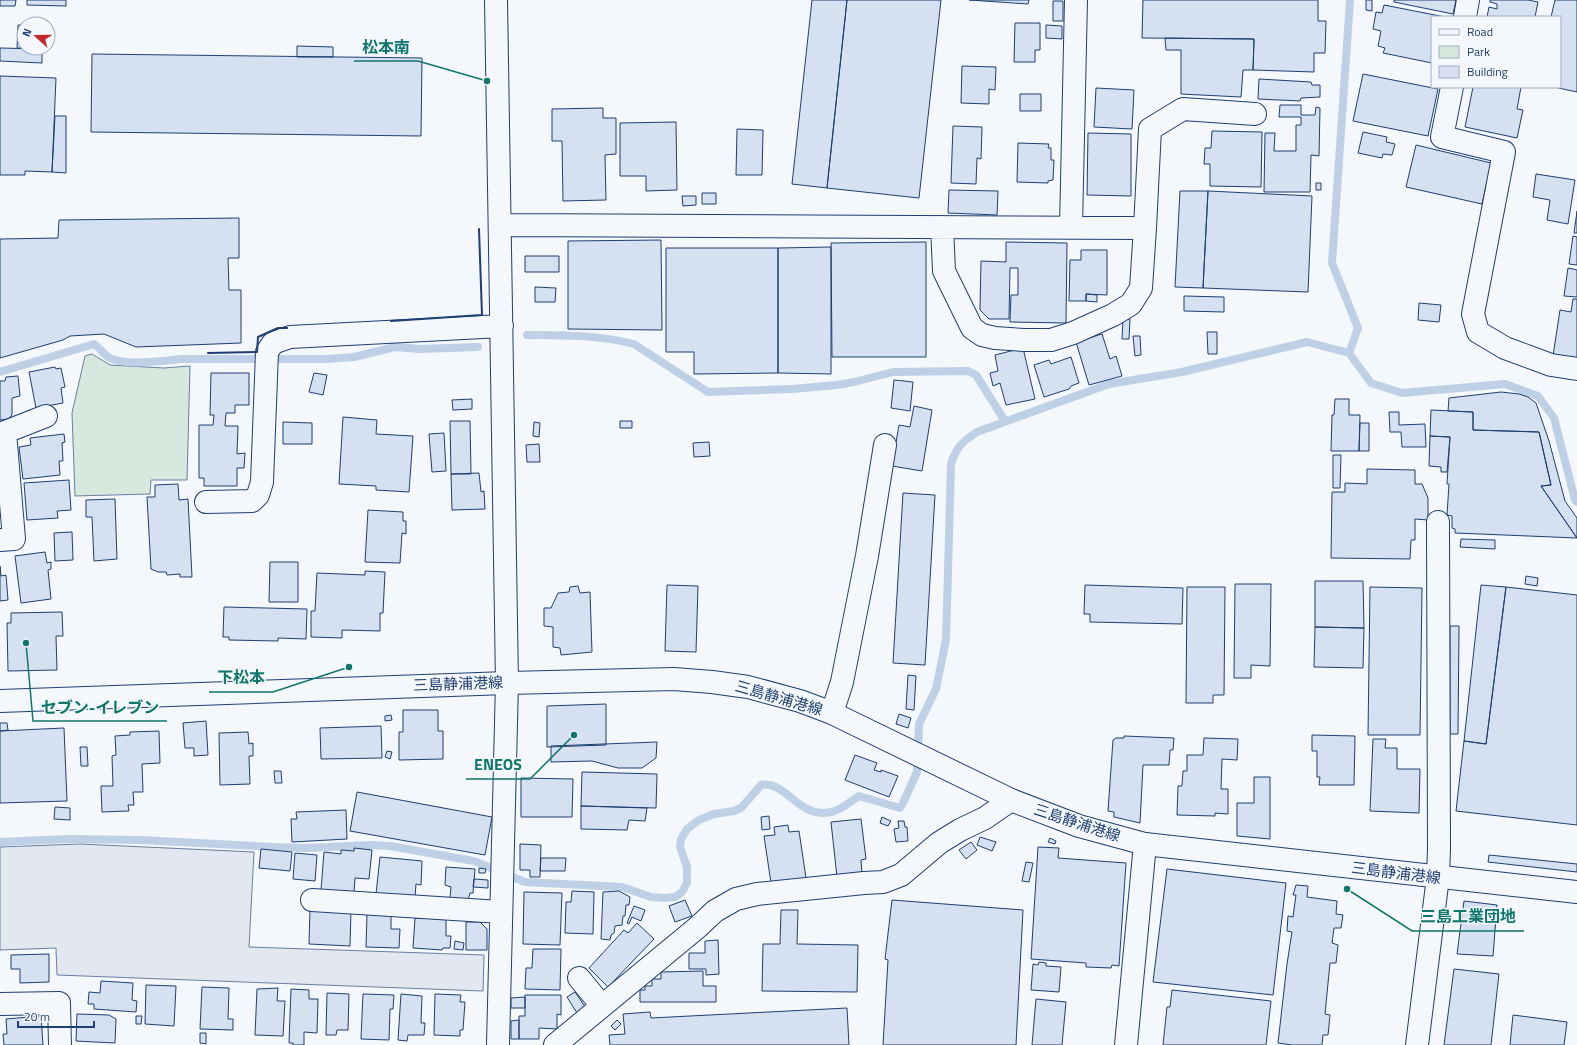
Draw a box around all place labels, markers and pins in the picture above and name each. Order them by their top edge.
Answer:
callout: 松本南 [354,33,418,61]
callout: 下松本 [209,664,273,692]
callout: セブン-イレブン [33,693,167,721]
callout: ENEOS [466,751,530,779]
callout: 三島工業団地 [1412,903,1524,931]

